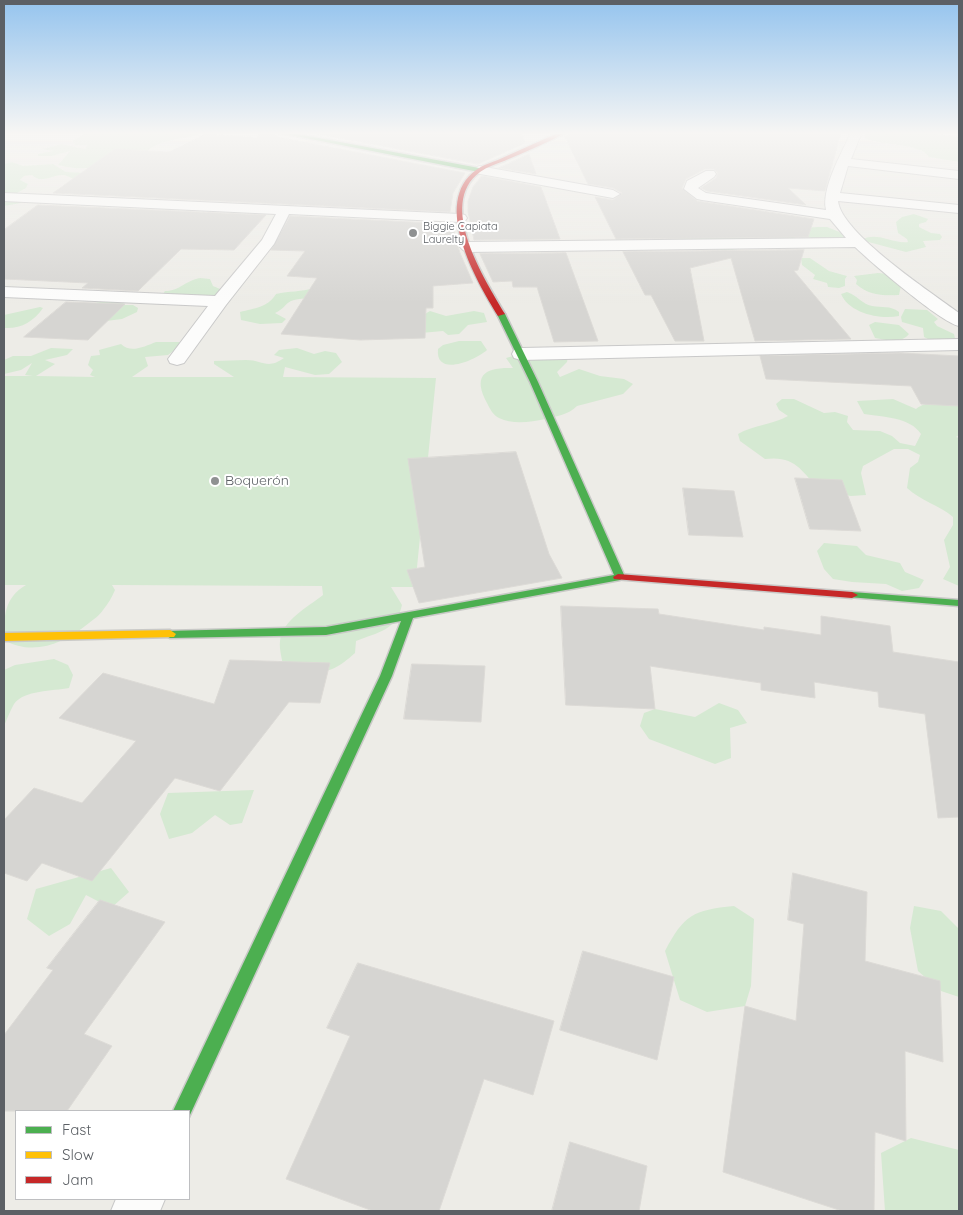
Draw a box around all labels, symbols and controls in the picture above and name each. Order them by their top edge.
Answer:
place label: Biggie Capiata Laurelty [423,220,498,246]
marker: Biggie Capiata Laurelty [407,227,419,239]
place label: Boquerón [225,473,289,489]
marker: Boquerón [209,475,221,487]
legend [15,1110,190,1200]
text: Fast [62,1120,91,1139]
text: Slow [62,1145,94,1164]
text: Jam [62,1170,93,1189]

